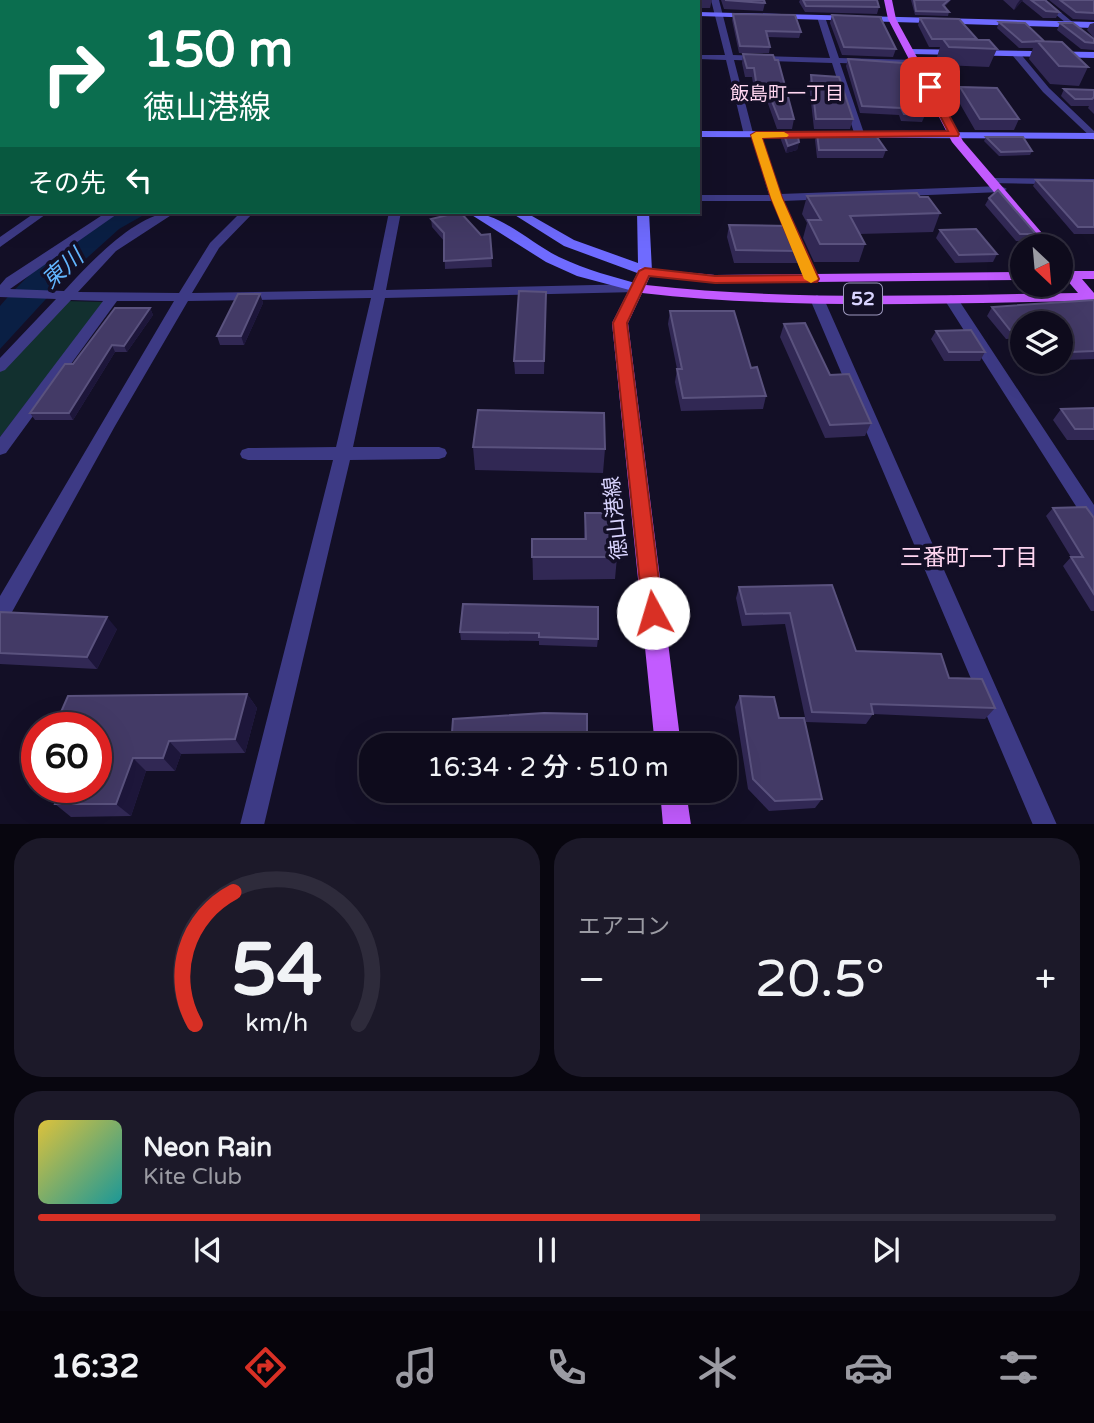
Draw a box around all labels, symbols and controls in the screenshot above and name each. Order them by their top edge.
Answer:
text: 150 m [143,21,293,80]
icon: right [28,28,119,119]
pin [900,57,960,117]
icon: arrive [911,68,949,106]
district label: 飯島町一丁目 [730,83,844,105]
text: 徳山港線 [143,89,271,127]
icon: left [120,161,158,199]
text: その先 [28,168,106,199]
north arrow [1010,234,1073,298]
map controls [1010,234,1073,374]
water label: 東川 [37,241,92,295]
road number: 52 [844,284,882,314]
button: layers [1010,311,1073,374]
street label: 徳山港線 [599,475,633,561]
district label: 三番町一丁目 [900,544,1038,572]
position arrow [616,576,690,650]
speed limit sign: 60 [21,712,112,803]
text: 16:34 · 2 分 · 510 m [427,752,669,783]
text: エアコン [578,913,670,941]
text: 54 [231,927,323,1015]
text: 20.5° [755,948,885,1011]
text: − [578,957,605,1003]
text: + [1035,957,1056,1003]
text: km/h [246,1007,308,1037]
text: Neon Rain [143,1132,272,1163]
text: Kite Club [143,1163,242,1191]
icon: previous [189,1231,227,1269]
icon: pause [528,1231,566,1269]
icon: next [867,1231,905,1269]
icon: directions [241,1343,290,1392]
icon: music [392,1343,441,1392]
icon: phone [542,1343,591,1392]
icon: climate [693,1343,742,1392]
icon: car [844,1343,893,1392]
icon: filters [994,1343,1043,1392]
text: 16:32 [51,1348,140,1386]

